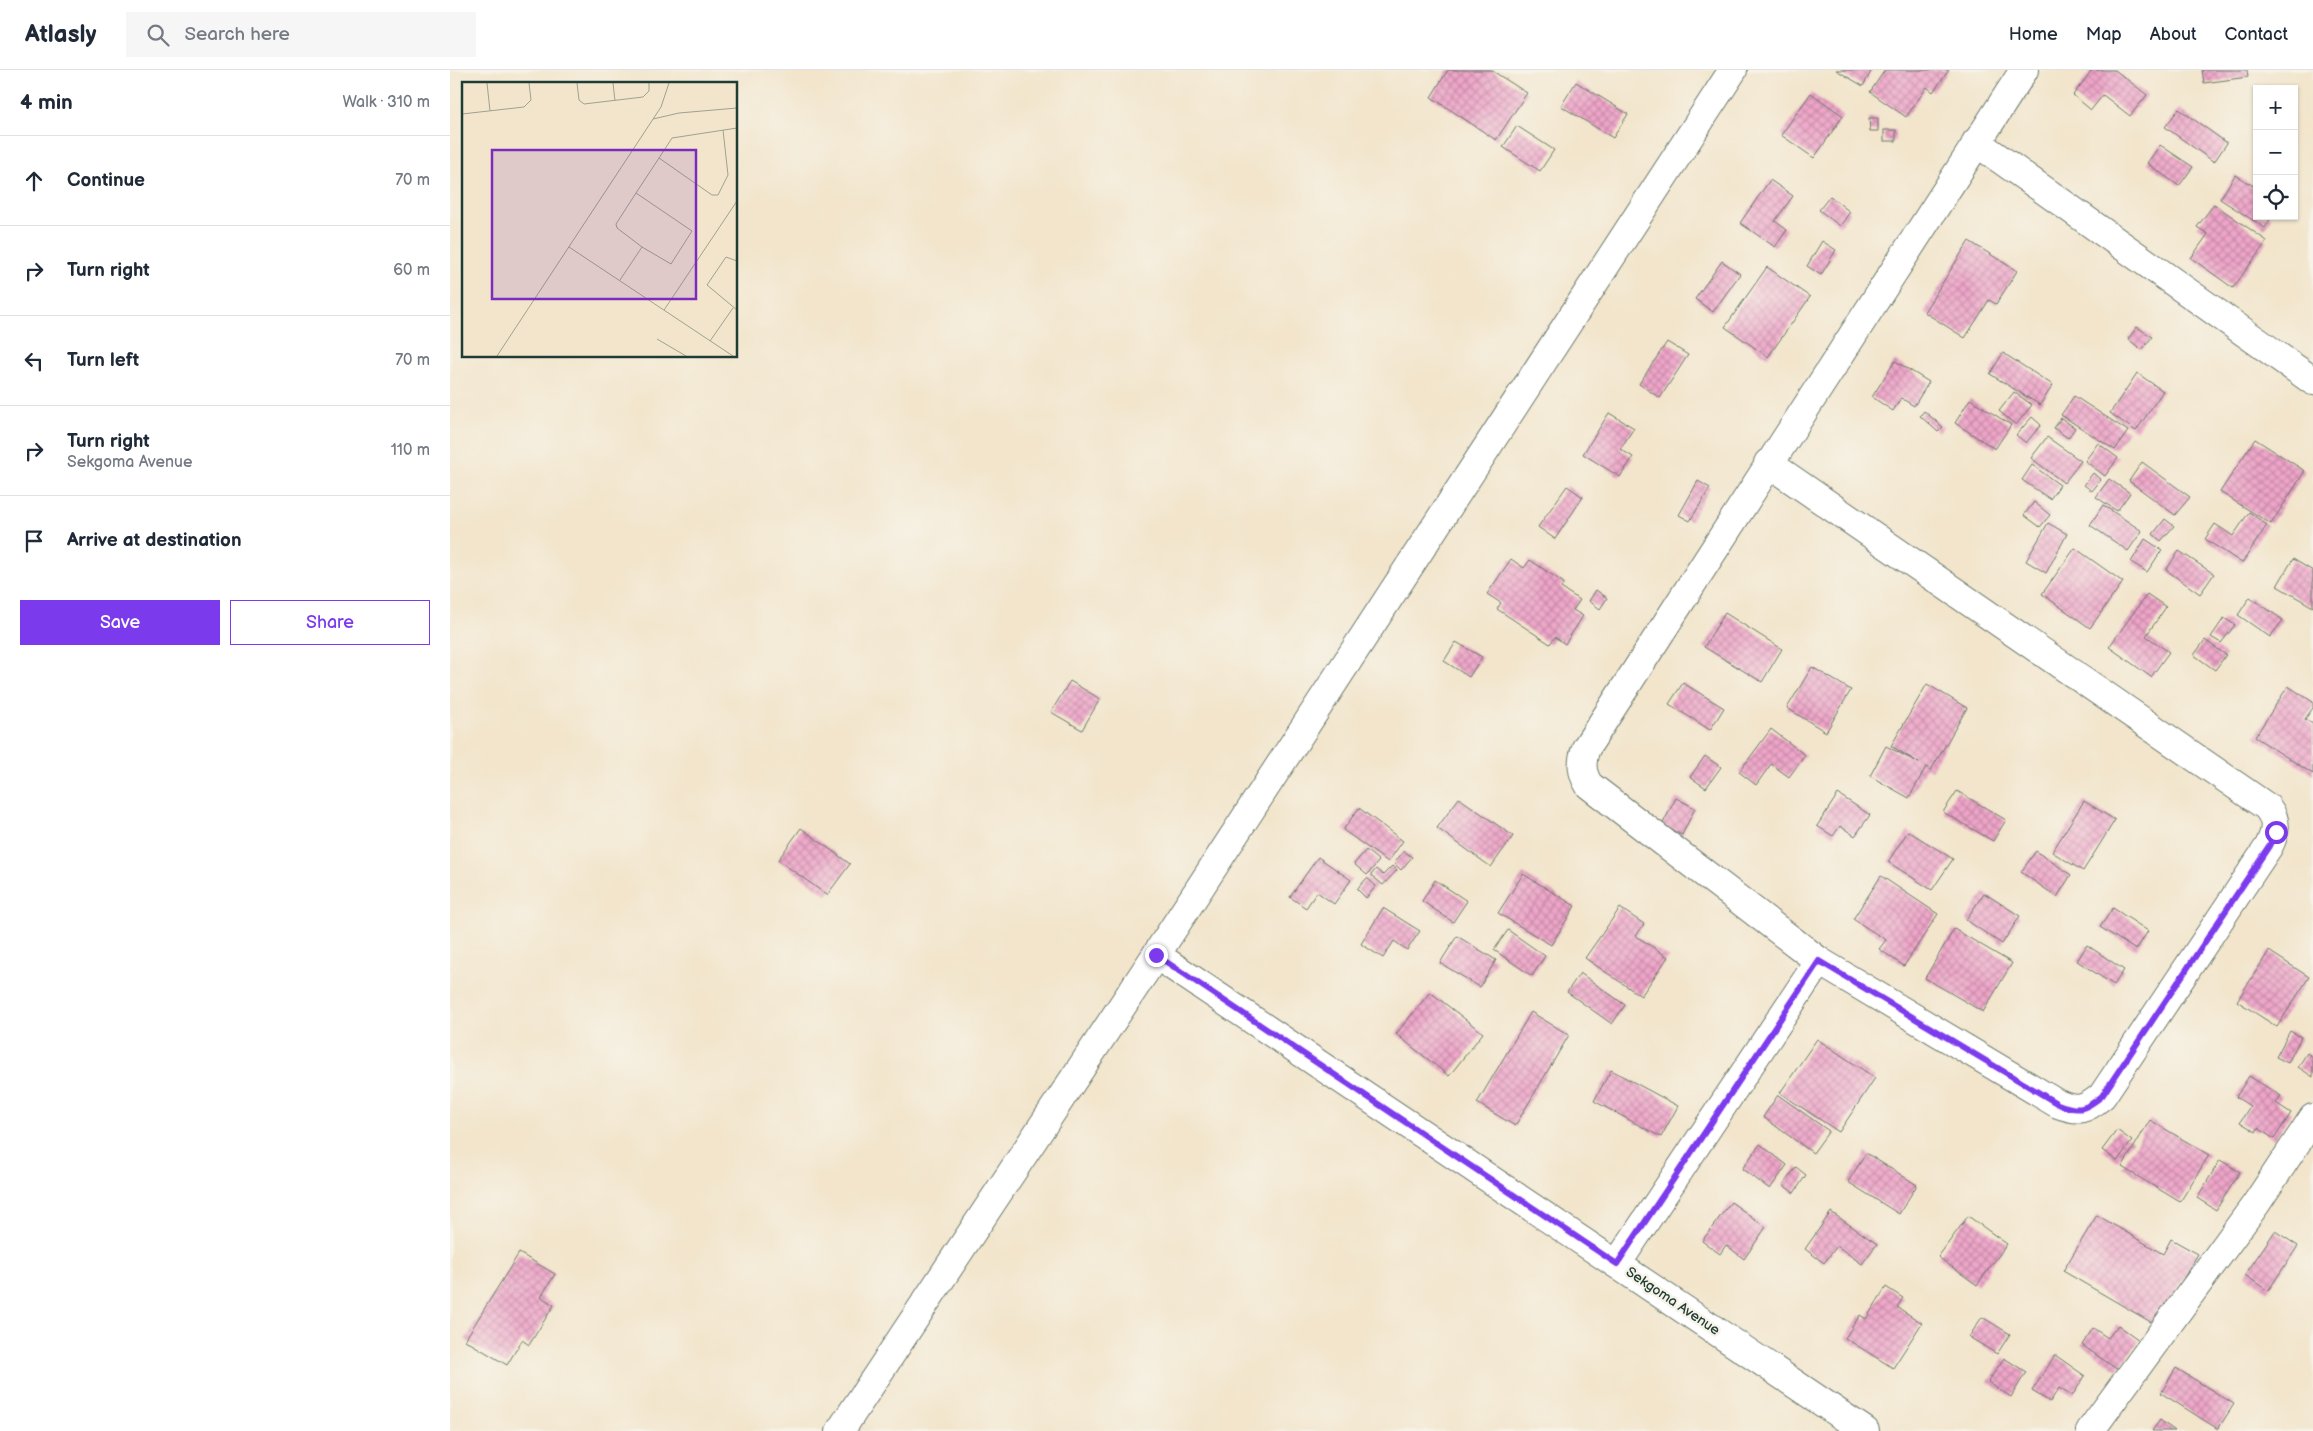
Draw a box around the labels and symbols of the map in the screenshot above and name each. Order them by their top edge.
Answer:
inset map [462,82,738,358]
route start [2265,821,2288,844]
route end [1145,944,1168,967]
street label: Sekgoma Avenue [1623,1263,1723,1339]

